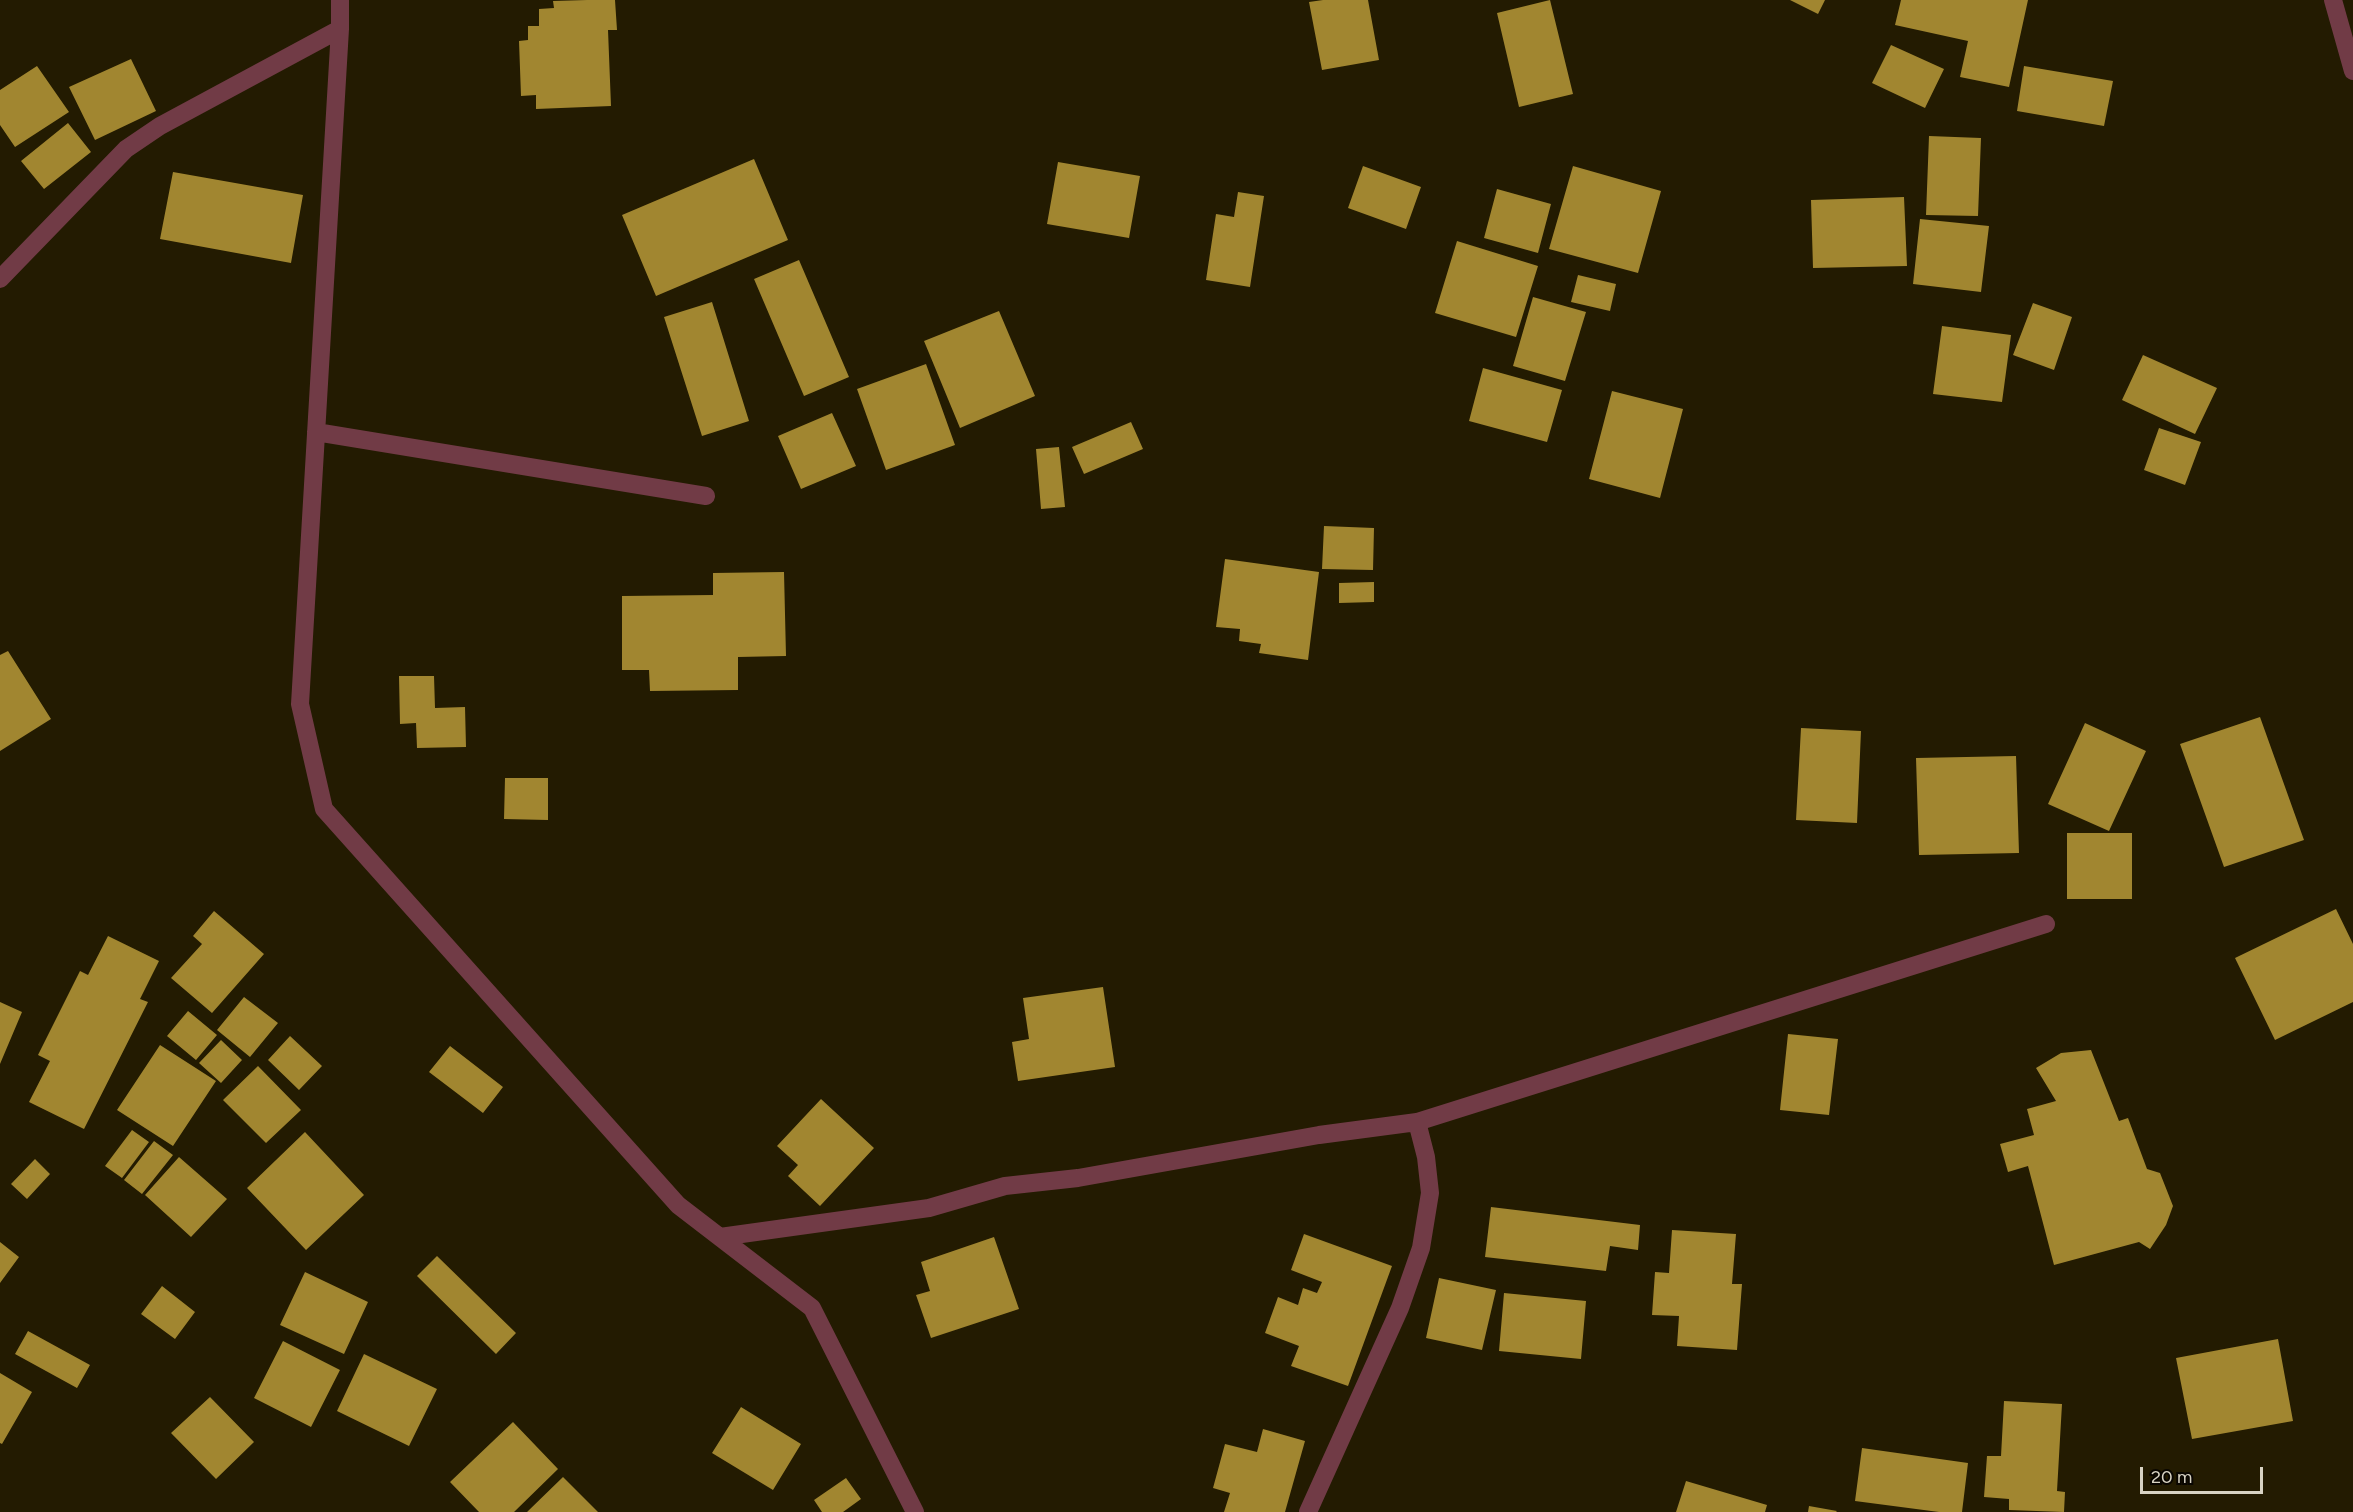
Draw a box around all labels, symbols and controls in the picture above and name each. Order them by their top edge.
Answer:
scale bar [2143,1455,2266,1493]
text: 20 m [2151,1466,2192,1488]

